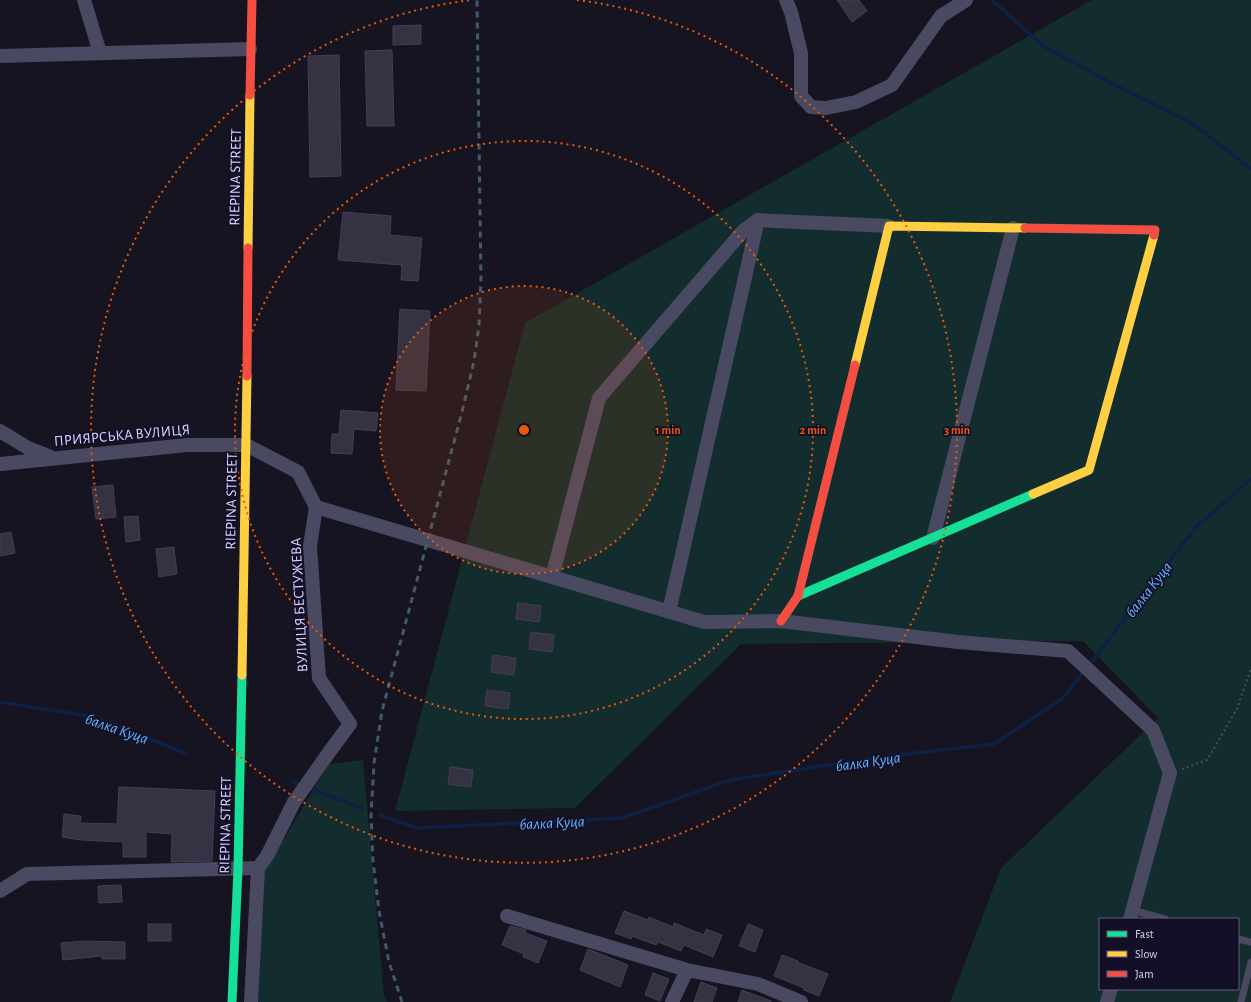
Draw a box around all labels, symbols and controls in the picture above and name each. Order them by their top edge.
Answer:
street label: RIEPINA STREET [227,128,244,226]
street label: ПРИЯРСЬКА ВУЛИЦЯ [53,422,191,449]
centre of rings [517,423,531,437]
text: 1 min [655,424,681,436]
text: 2 min [800,424,826,436]
text: 3 min [944,424,970,436]
street label: RIEPINA STREET [223,452,240,550]
street label: ВУЛИЦЯ БЕСТУЖЕВА [288,537,311,673]
water label: балка Куца [1122,559,1175,620]
water label: балка Куца [83,711,150,747]
water label: балка Куца [835,750,902,774]
street label: RIEPINA STREET [217,776,234,874]
water label: балка Куца [519,813,585,833]
legend [1099,918,1239,990]
text: Fast [1135,928,1154,940]
text: Slow [1135,948,1157,960]
text: Jam [1135,968,1154,980]

